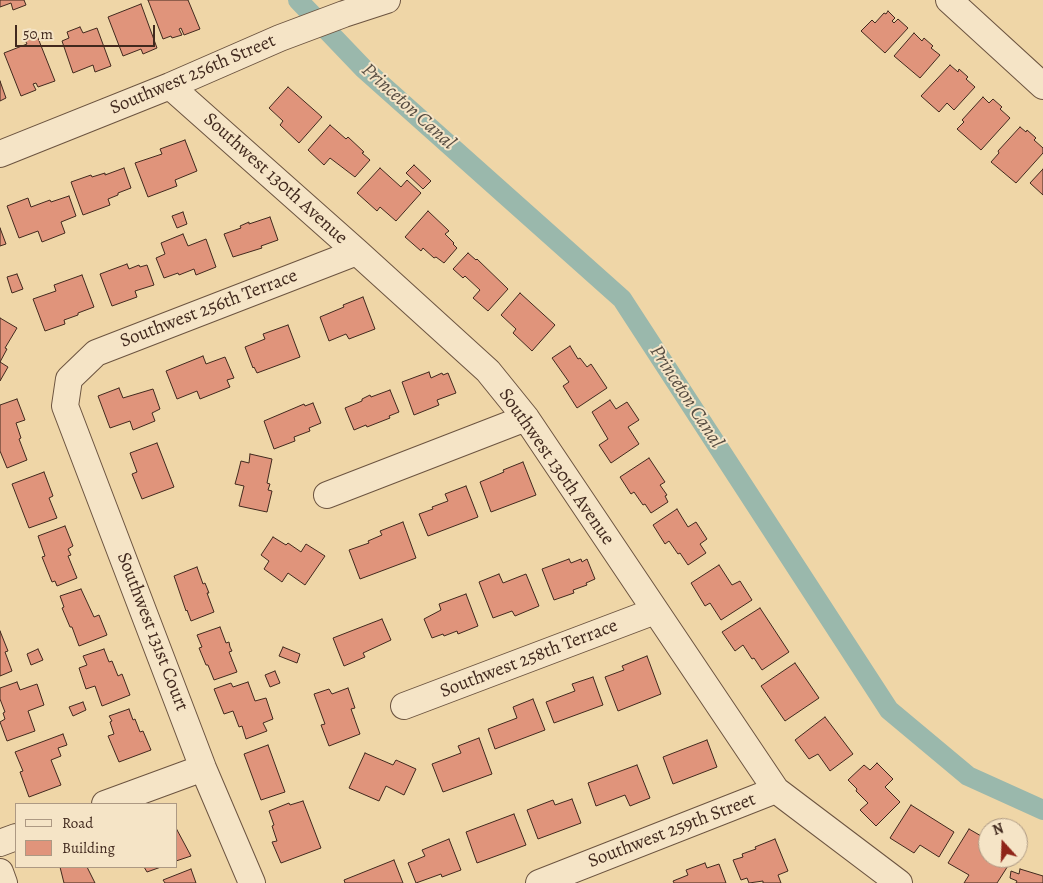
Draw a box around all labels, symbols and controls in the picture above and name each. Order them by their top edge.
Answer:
scale bar [18,15,158,47]
text: 50 m [23,24,53,44]
street label: Southwest 256th Street [107,30,279,120]
water label: Princeton Canal [356,59,460,155]
street label: Southwest 130th Avenue [198,108,352,250]
street label: Southwest 256th Terrace [117,265,301,353]
water label: Princeton Canal [644,341,728,453]
street label: Southwest 130th Avenue [493,384,619,550]
street label: Southwest 131st Court [111,549,193,715]
street label: Southwest 258th Terrace [437,615,621,703]
street label: Southwest 259th Street [585,789,759,873]
legend [15,803,178,868]
text: Road [62,813,93,833]
north arrow [978,818,1028,868]
text: N [990,819,1006,840]
text: Building [62,838,115,858]

